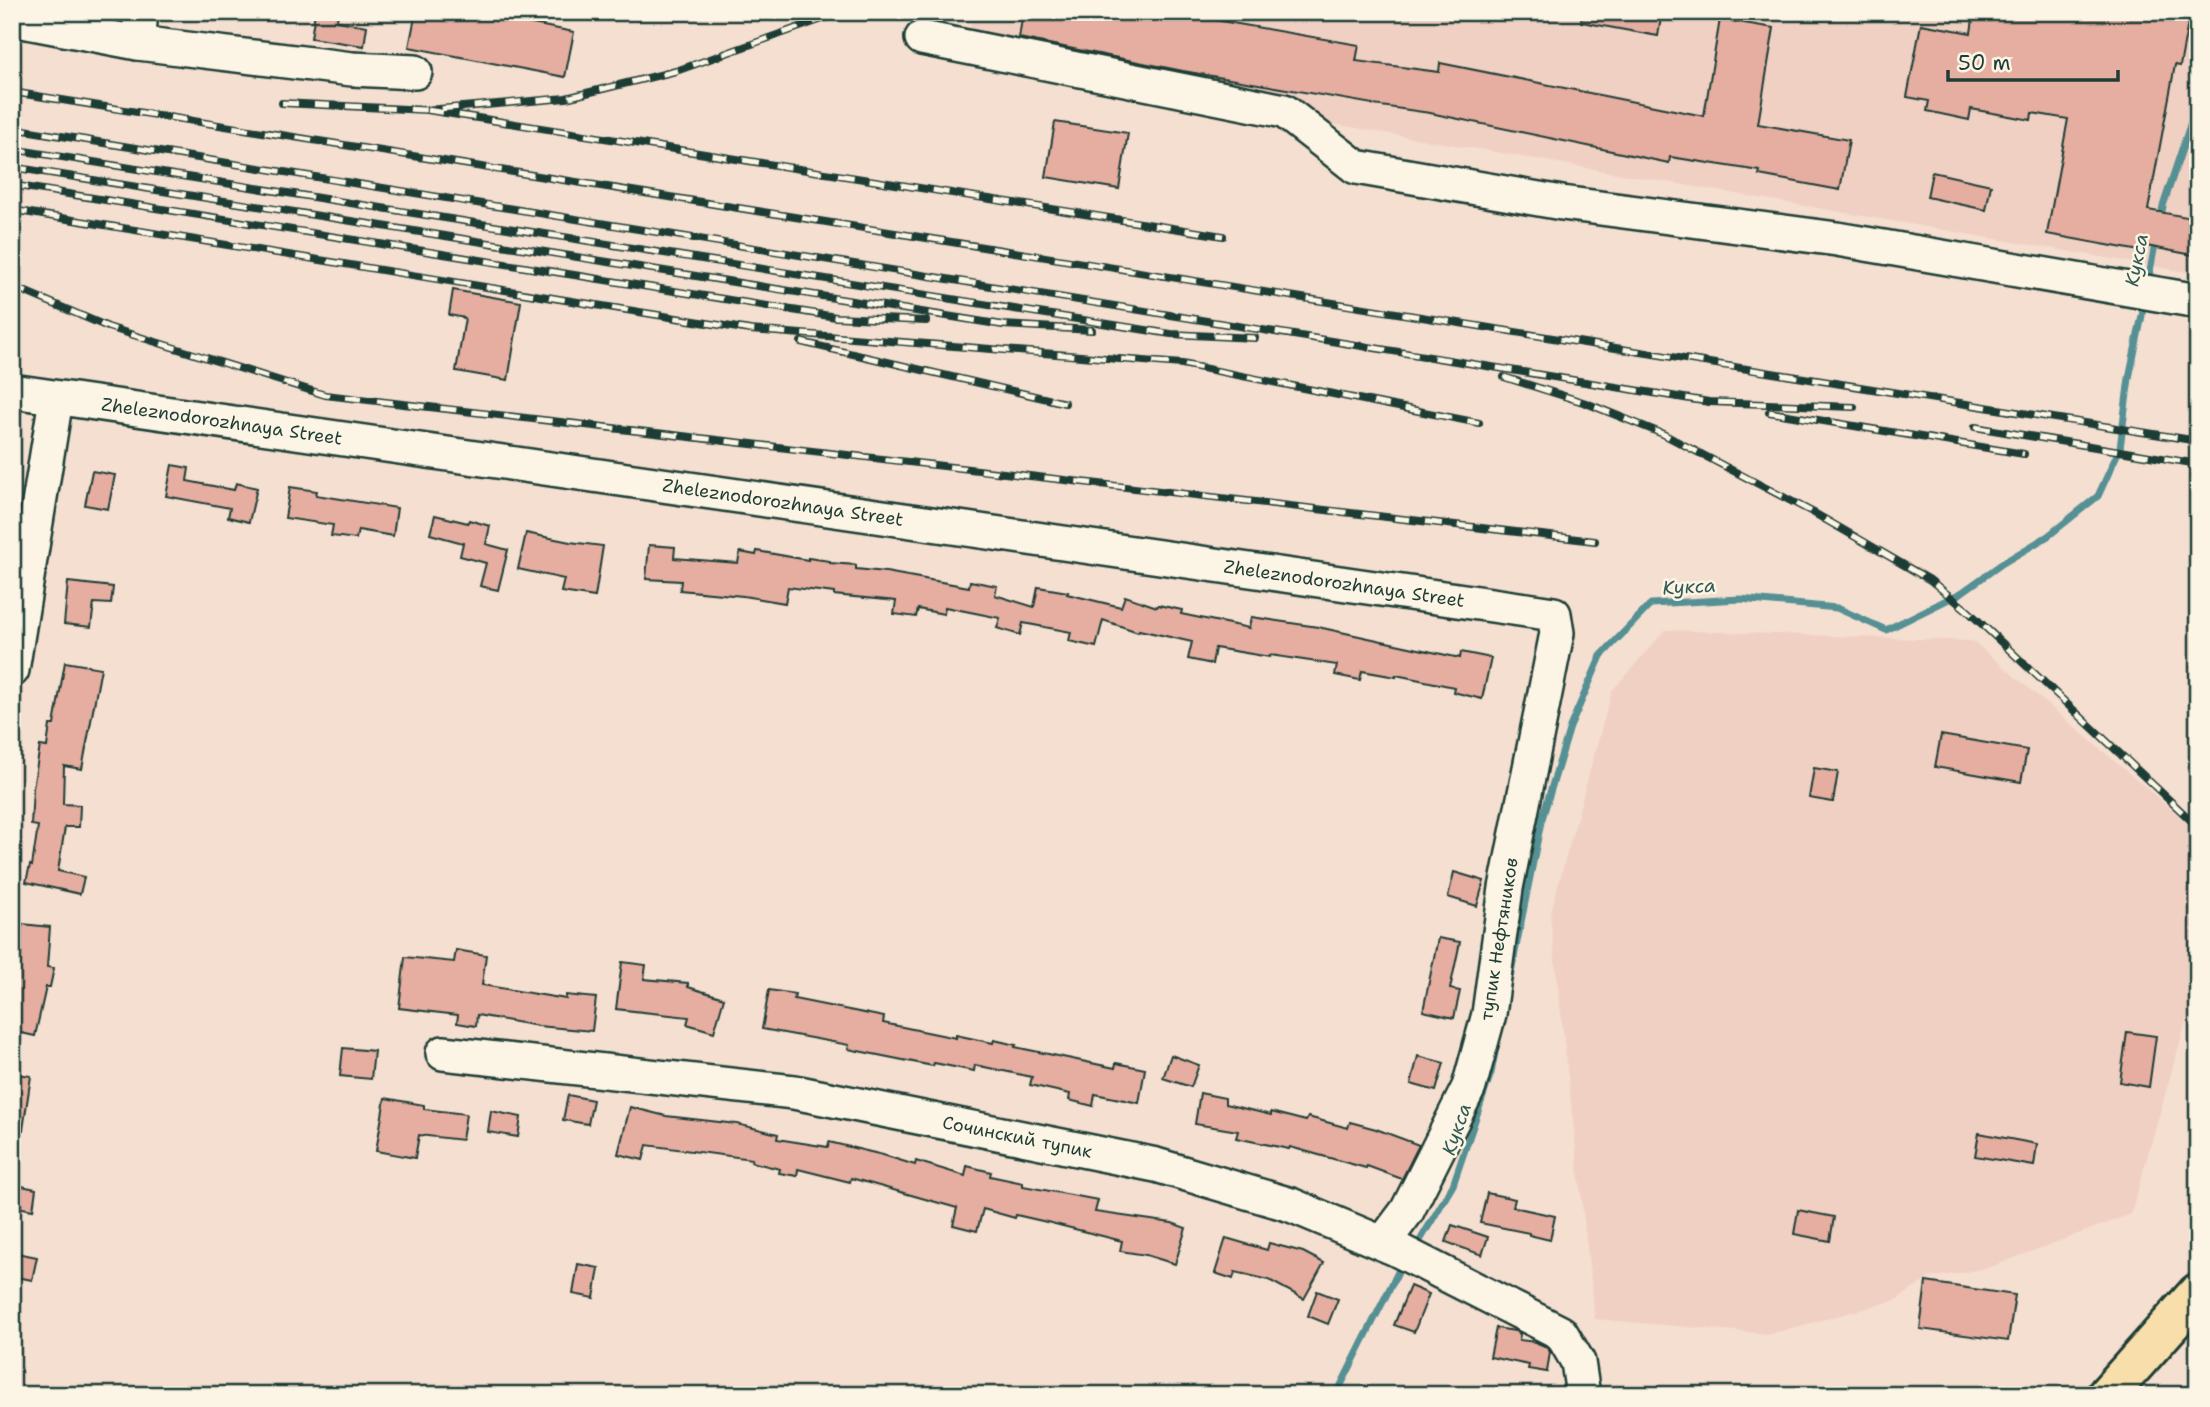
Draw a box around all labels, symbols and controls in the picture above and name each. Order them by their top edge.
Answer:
scale bar [1948,38,2117,82]
text: 50 m [1958,49,2011,77]
water label: Кукса [2119,231,2154,289]
street label: Zheleznodorozhnaya Street [100,392,344,451]
street label: Zheleznodorozhnaya Street [661,473,905,532]
street label: Zheleznodorozhnaya Street [1222,554,1466,613]
water label: Кукса [1662,573,1716,600]
street label: тупик Нефтяников [1474,856,1524,1022]
water label: Кукса [1436,1100,1477,1159]
street label: Сочинский тупик [940,1110,1095,1164]

